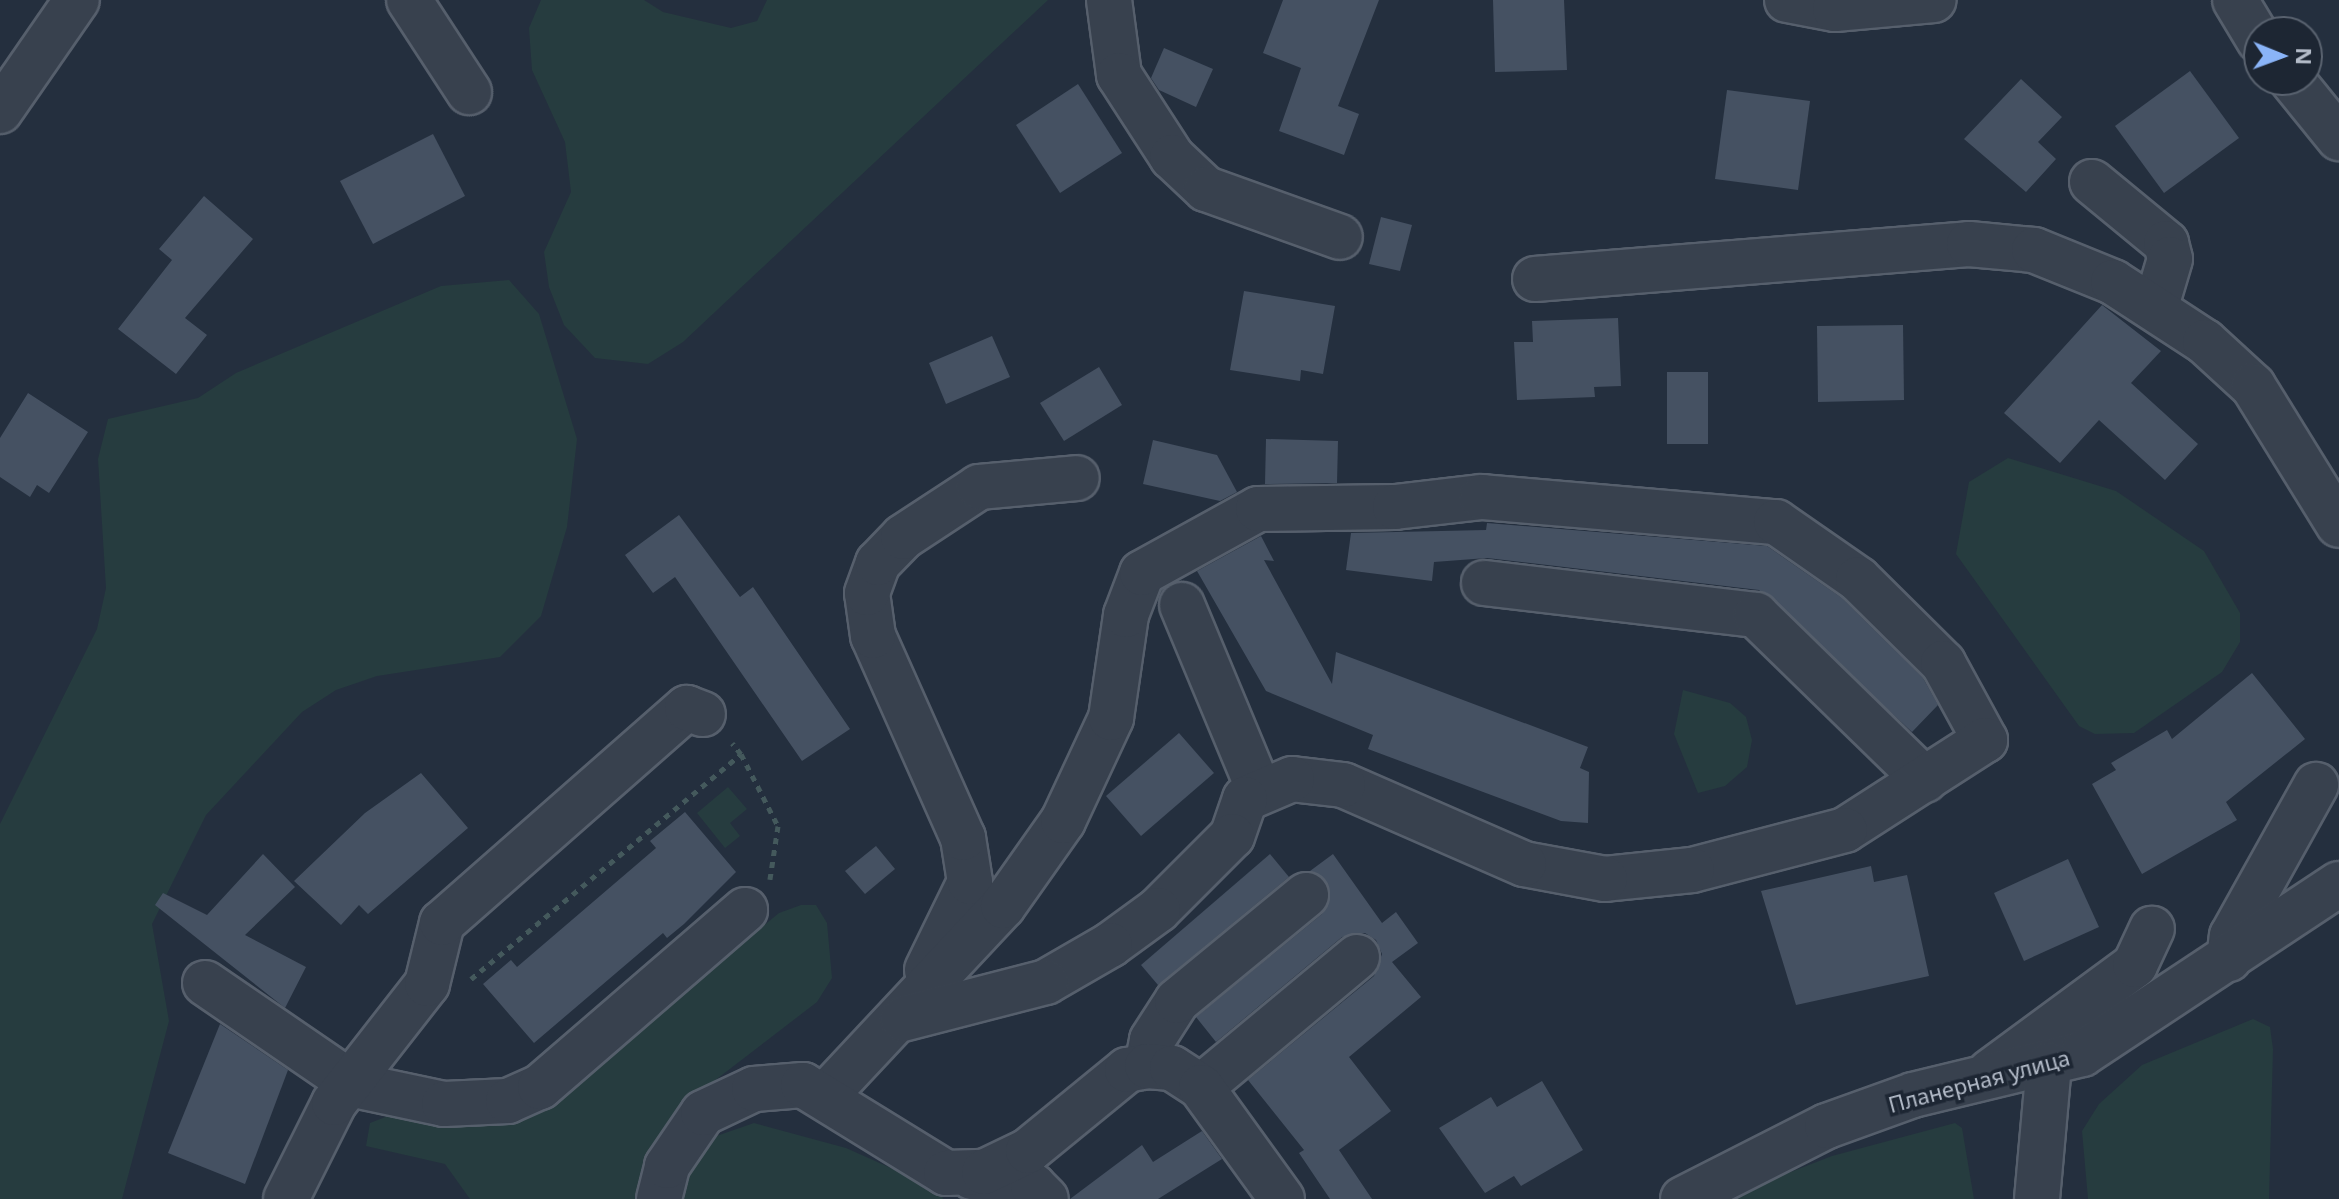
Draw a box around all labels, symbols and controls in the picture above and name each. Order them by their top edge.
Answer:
north arrow [2243,16,2323,96]
text: N [2290,47,2320,66]
street label: Планерная улица [1885,1044,2073,1118]

